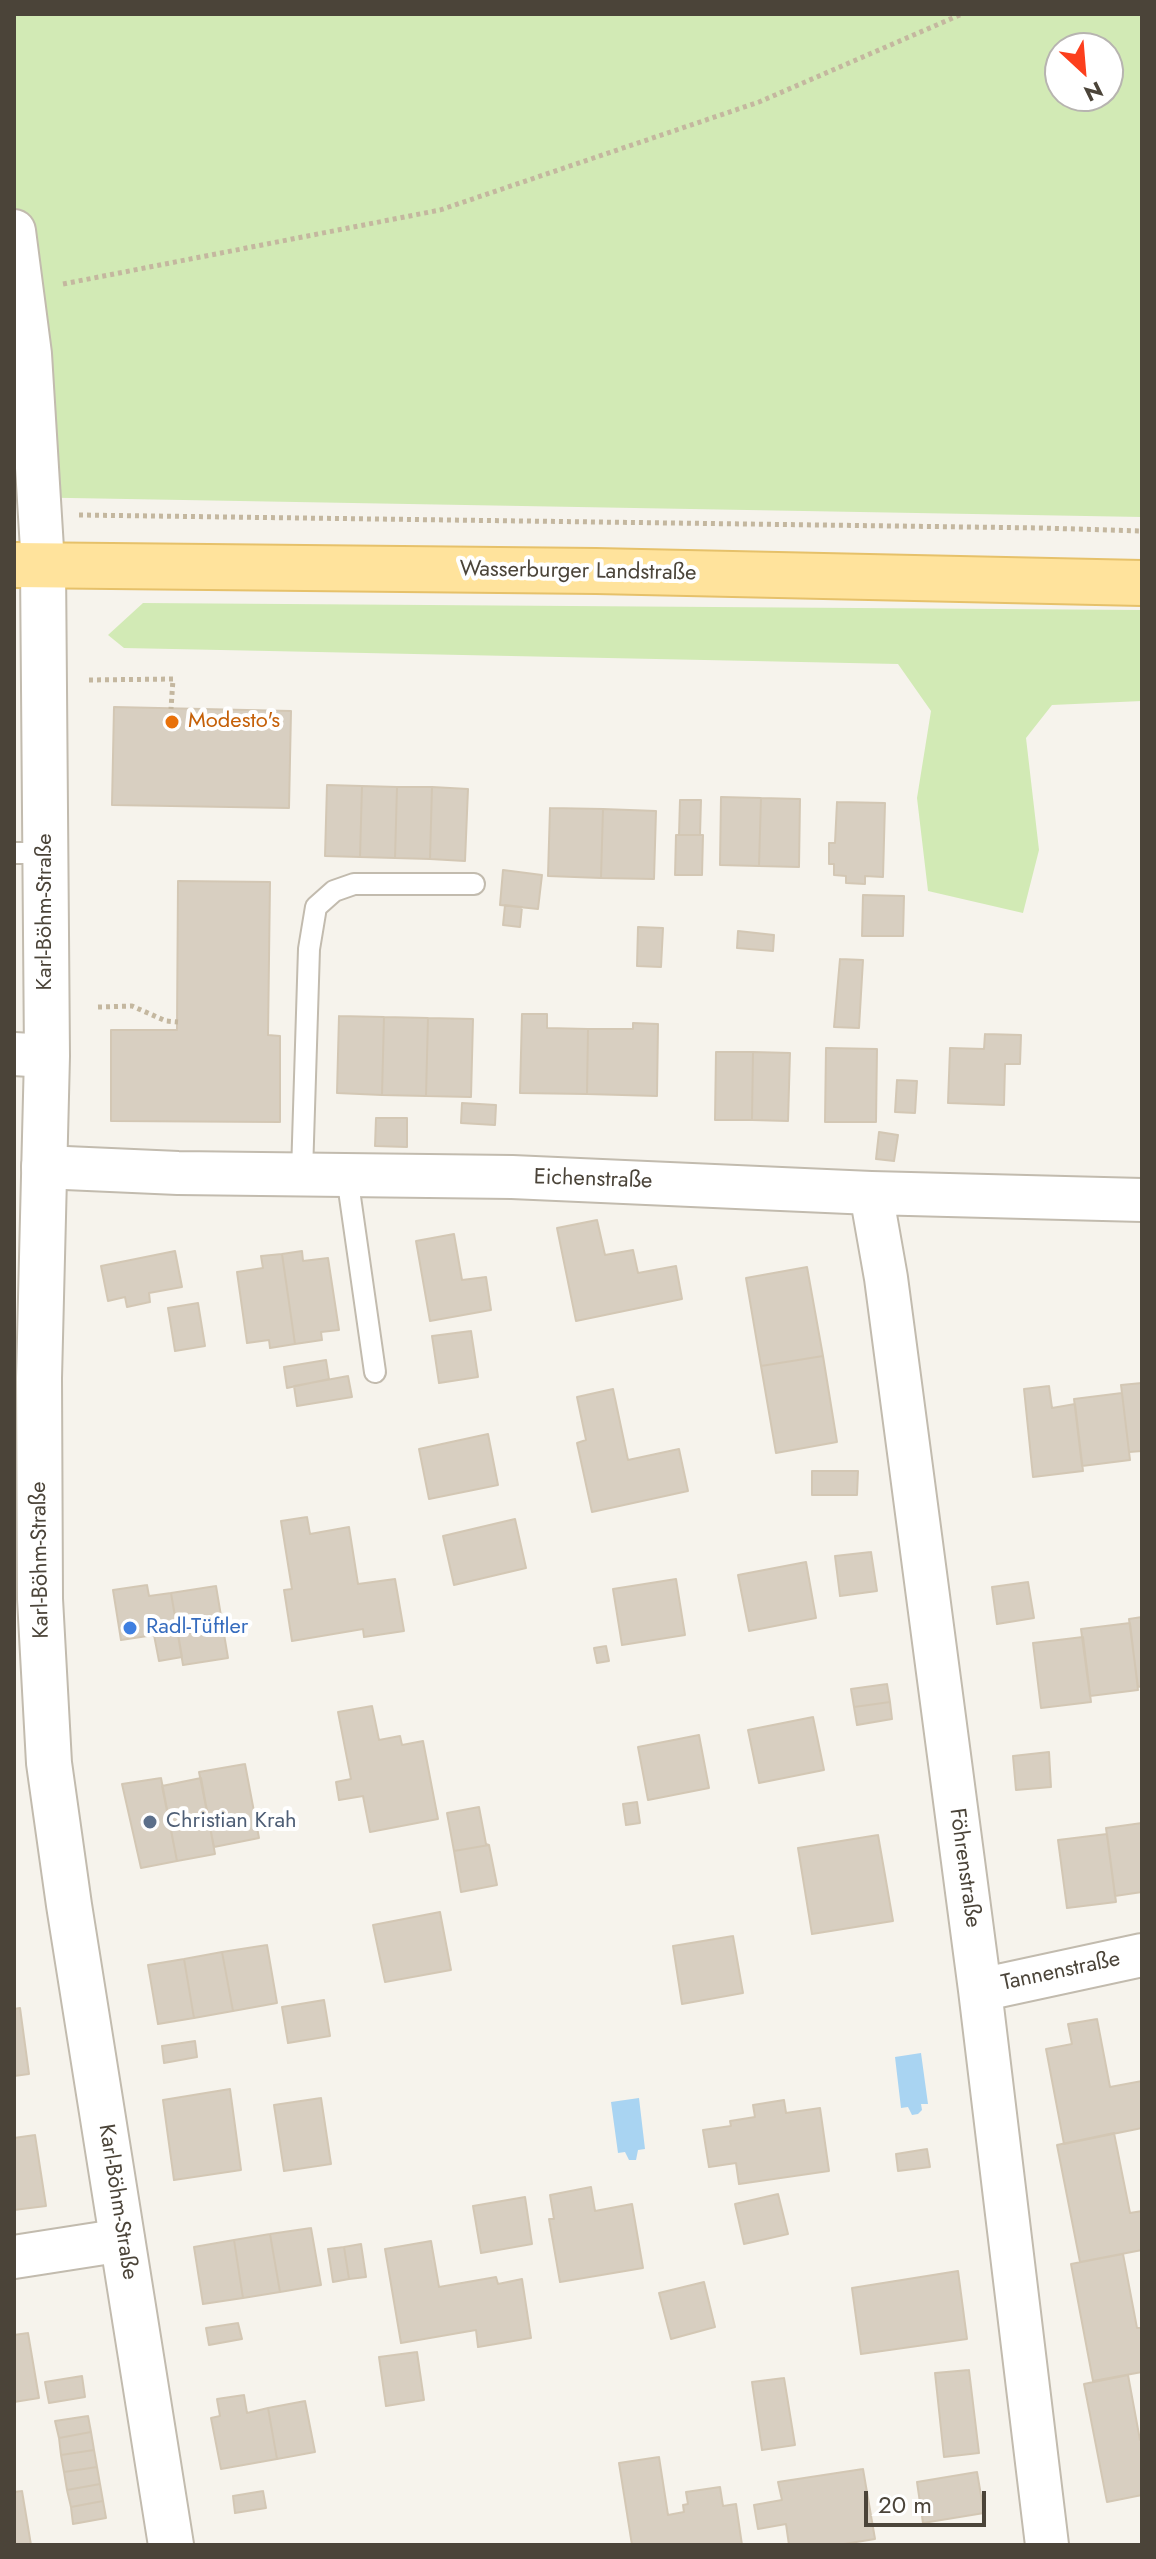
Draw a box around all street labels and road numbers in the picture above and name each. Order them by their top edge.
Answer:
street label: Wasserburger Landstraße [459,557,697,587]
street label: Karl-Böhm-Straße [33,833,59,991]
street label: Eichenstraße [533,1165,653,1195]
street label: Karl-Böhm-Straße [26,1481,56,1639]
street label: Föhrenstraße [943,1807,985,1929]
street label: Tannenstraße [999,1947,1123,1997]
street label: Karl-Böhm-Straße [92,2122,142,2282]

